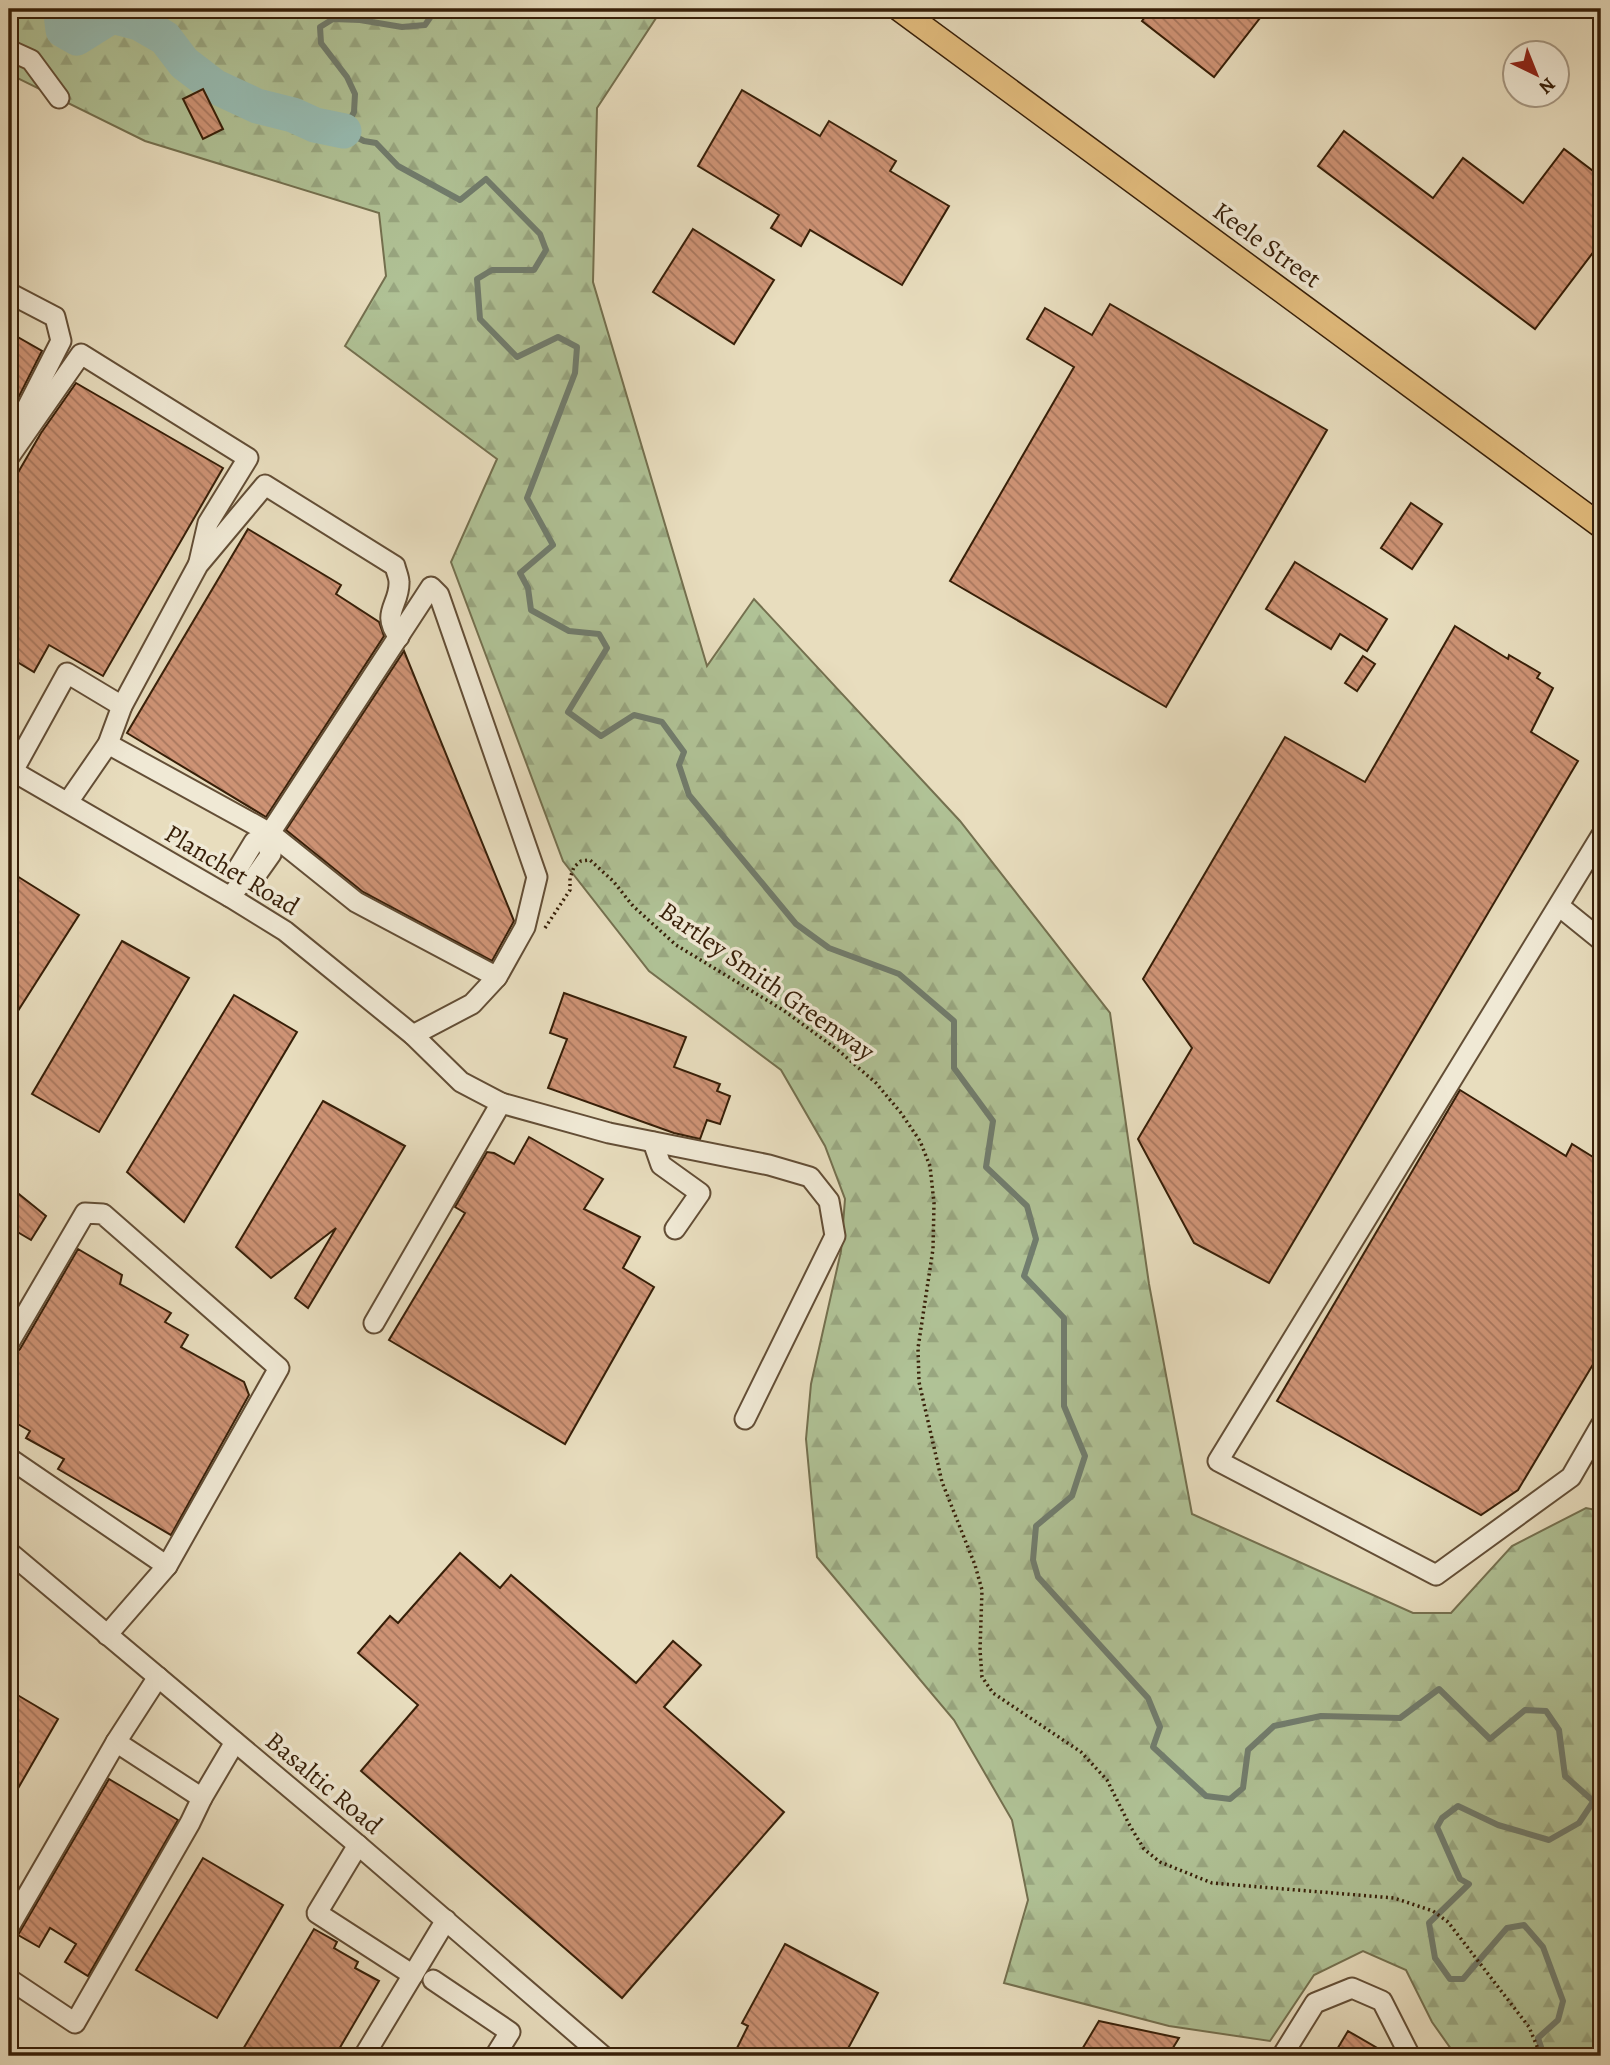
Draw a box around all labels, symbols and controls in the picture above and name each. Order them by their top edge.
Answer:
north arrow [1502,38,1572,108]
text: N [1533,71,1561,100]
street label: Keele Street [1206,194,1329,296]
street label: Planchet Road [158,816,306,924]
street label: Bartley Smith Greenway [652,893,882,1069]
street label: Basaltic Road [258,1724,390,1842]

